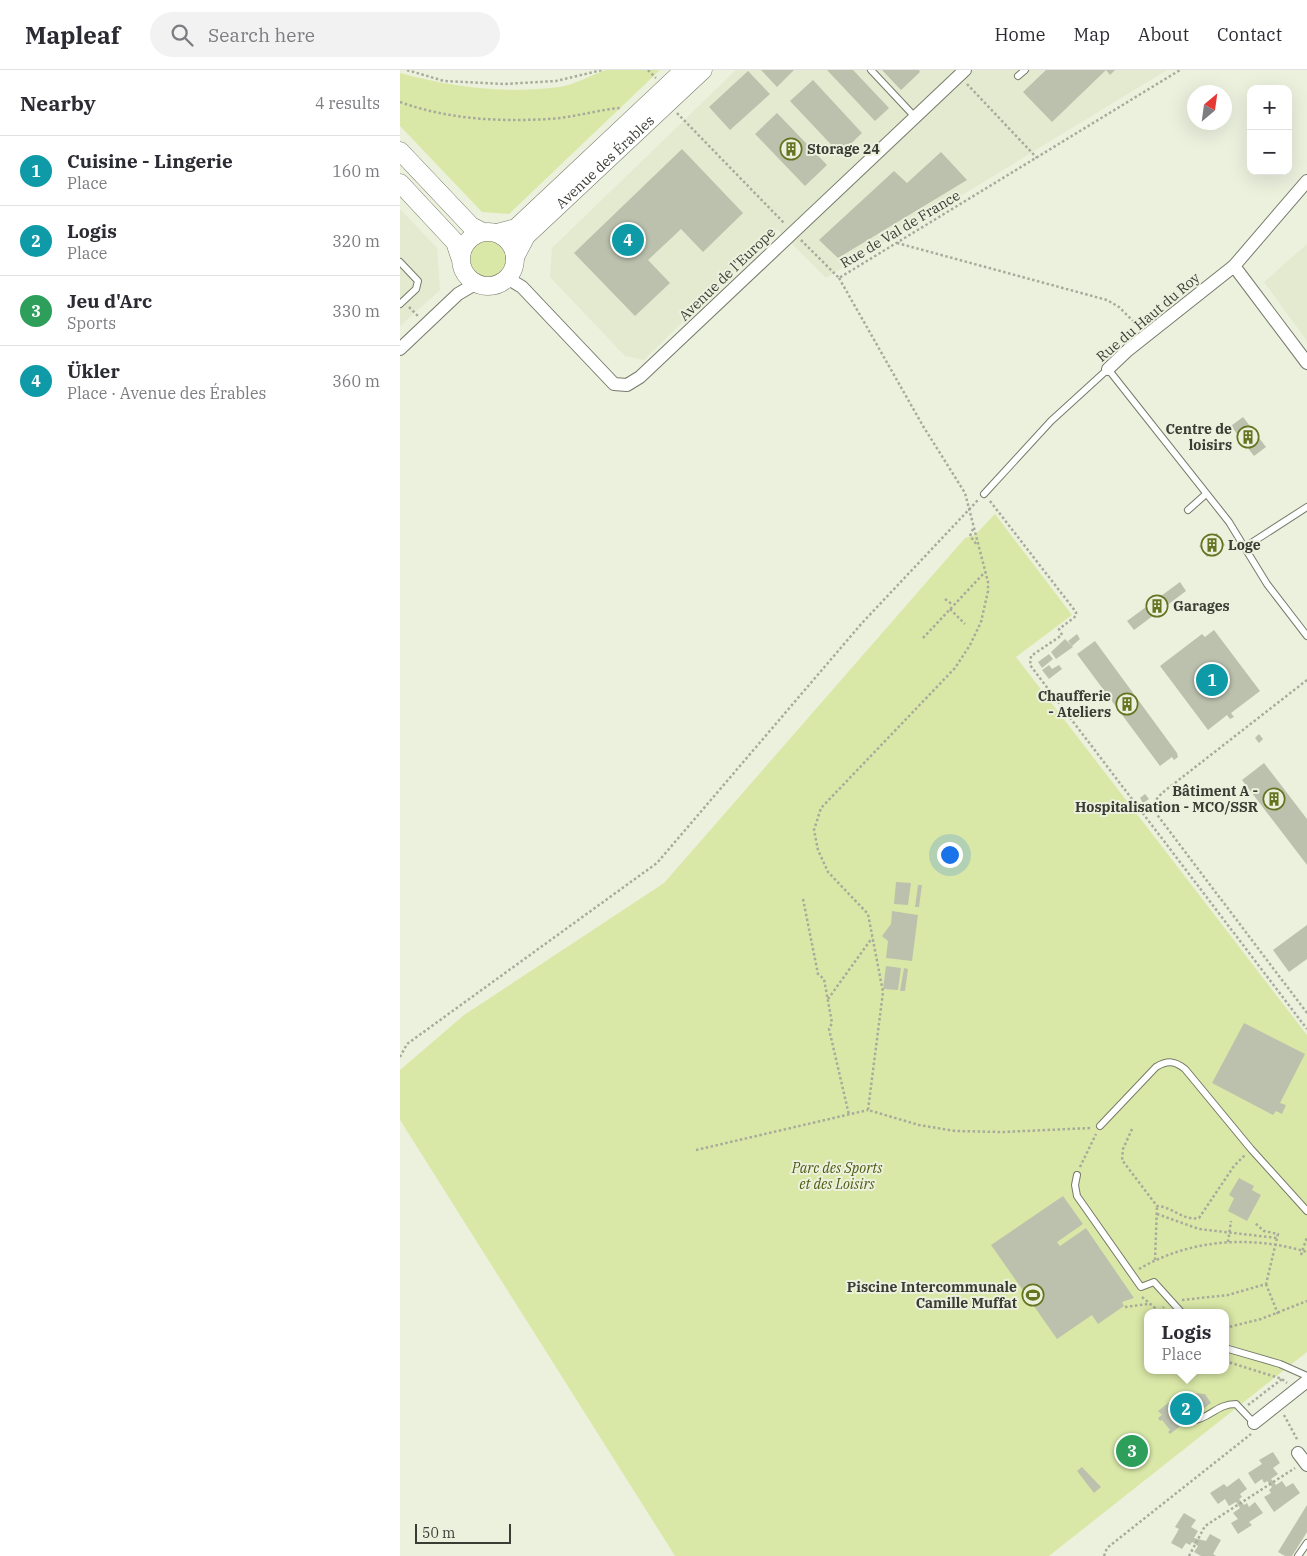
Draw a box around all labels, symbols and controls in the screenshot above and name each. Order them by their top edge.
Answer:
search box [150,12,500,57]
text: Mapleaf [25,19,120,51]
icon: search [168,21,196,49]
text: Search here [208,23,315,47]
text: Home [994,23,1046,46]
text: Map [1074,23,1110,46]
text: About [1138,23,1189,46]
text: Contact [1217,23,1282,46]
north arrow [1187,85,1232,130]
map controls [1247,85,1292,175]
button: + [1247,85,1292,130]
text: Nearby [20,89,96,117]
text: 4 results [315,93,380,113]
street label: Avenue des Érables [552,111,658,212]
button: − [1247,130,1292,175]
building icon: Storage 24 [779,137,803,161]
place label: Storage 24 [807,140,880,158]
text: Cuisine - Lingerie [67,149,233,173]
text: 1 [31,161,41,181]
text: 160 m [332,161,380,181]
text: Place [67,173,107,193]
street label: Rue de Val de France [837,186,963,272]
text: Logis [67,219,117,243]
pin: 4 [612,221,644,259]
street label: Avenue de l'Europe [675,223,779,325]
text: 2 [31,231,41,251]
text: 320 m [332,231,380,251]
text: Place [67,243,107,263]
street label: Rue du Haut du Roy [1093,268,1204,366]
text: Jeu d'Arc [67,289,152,313]
text: 3 [31,301,41,321]
text: 330 m [332,301,380,321]
text: Sports [67,313,116,333]
text: Ükler [67,359,120,383]
text: 4 [31,371,41,391]
text: 360 m [332,371,380,391]
text: Place · Avenue des Érables [67,383,266,403]
place label: Centre de loisirs [1166,420,1232,454]
building icon: Centre de loisirs [1236,425,1260,449]
building icon: Loge [1200,533,1224,557]
place label: Loge [1228,536,1261,554]
building icon: Garages [1145,594,1169,618]
place label: Garages [1173,597,1230,615]
pin: 1 [1196,661,1228,699]
place label: Chaufferie - Ateliers [1038,687,1111,721]
building icon: Chaufferie - Ateliers [1115,692,1139,716]
place label: Bâtiment A - Hospitalisation - MCO/SSR [1075,782,1259,816]
building icon: Bâtiment A - Hospitalisation - MCO/SSR [1262,787,1286,811]
your location [937,842,963,868]
park label: Parc des Sports et des Loisirs [791,1159,883,1193]
place label: Piscine Intercommunale Camille Muffat [847,1278,1017,1312]
sports icon: Piscine Intercommunale Camille Muffat [1021,1283,1045,1307]
popup [1144,1309,1229,1374]
text: Logis [1162,1320,1211,1344]
text: Place [1162,1344,1202,1364]
pin: 2 [1170,1390,1202,1428]
pin: 3 [1116,1432,1148,1470]
scale bar [415,1521,511,1544]
text: 50 m [422,1524,455,1542]

